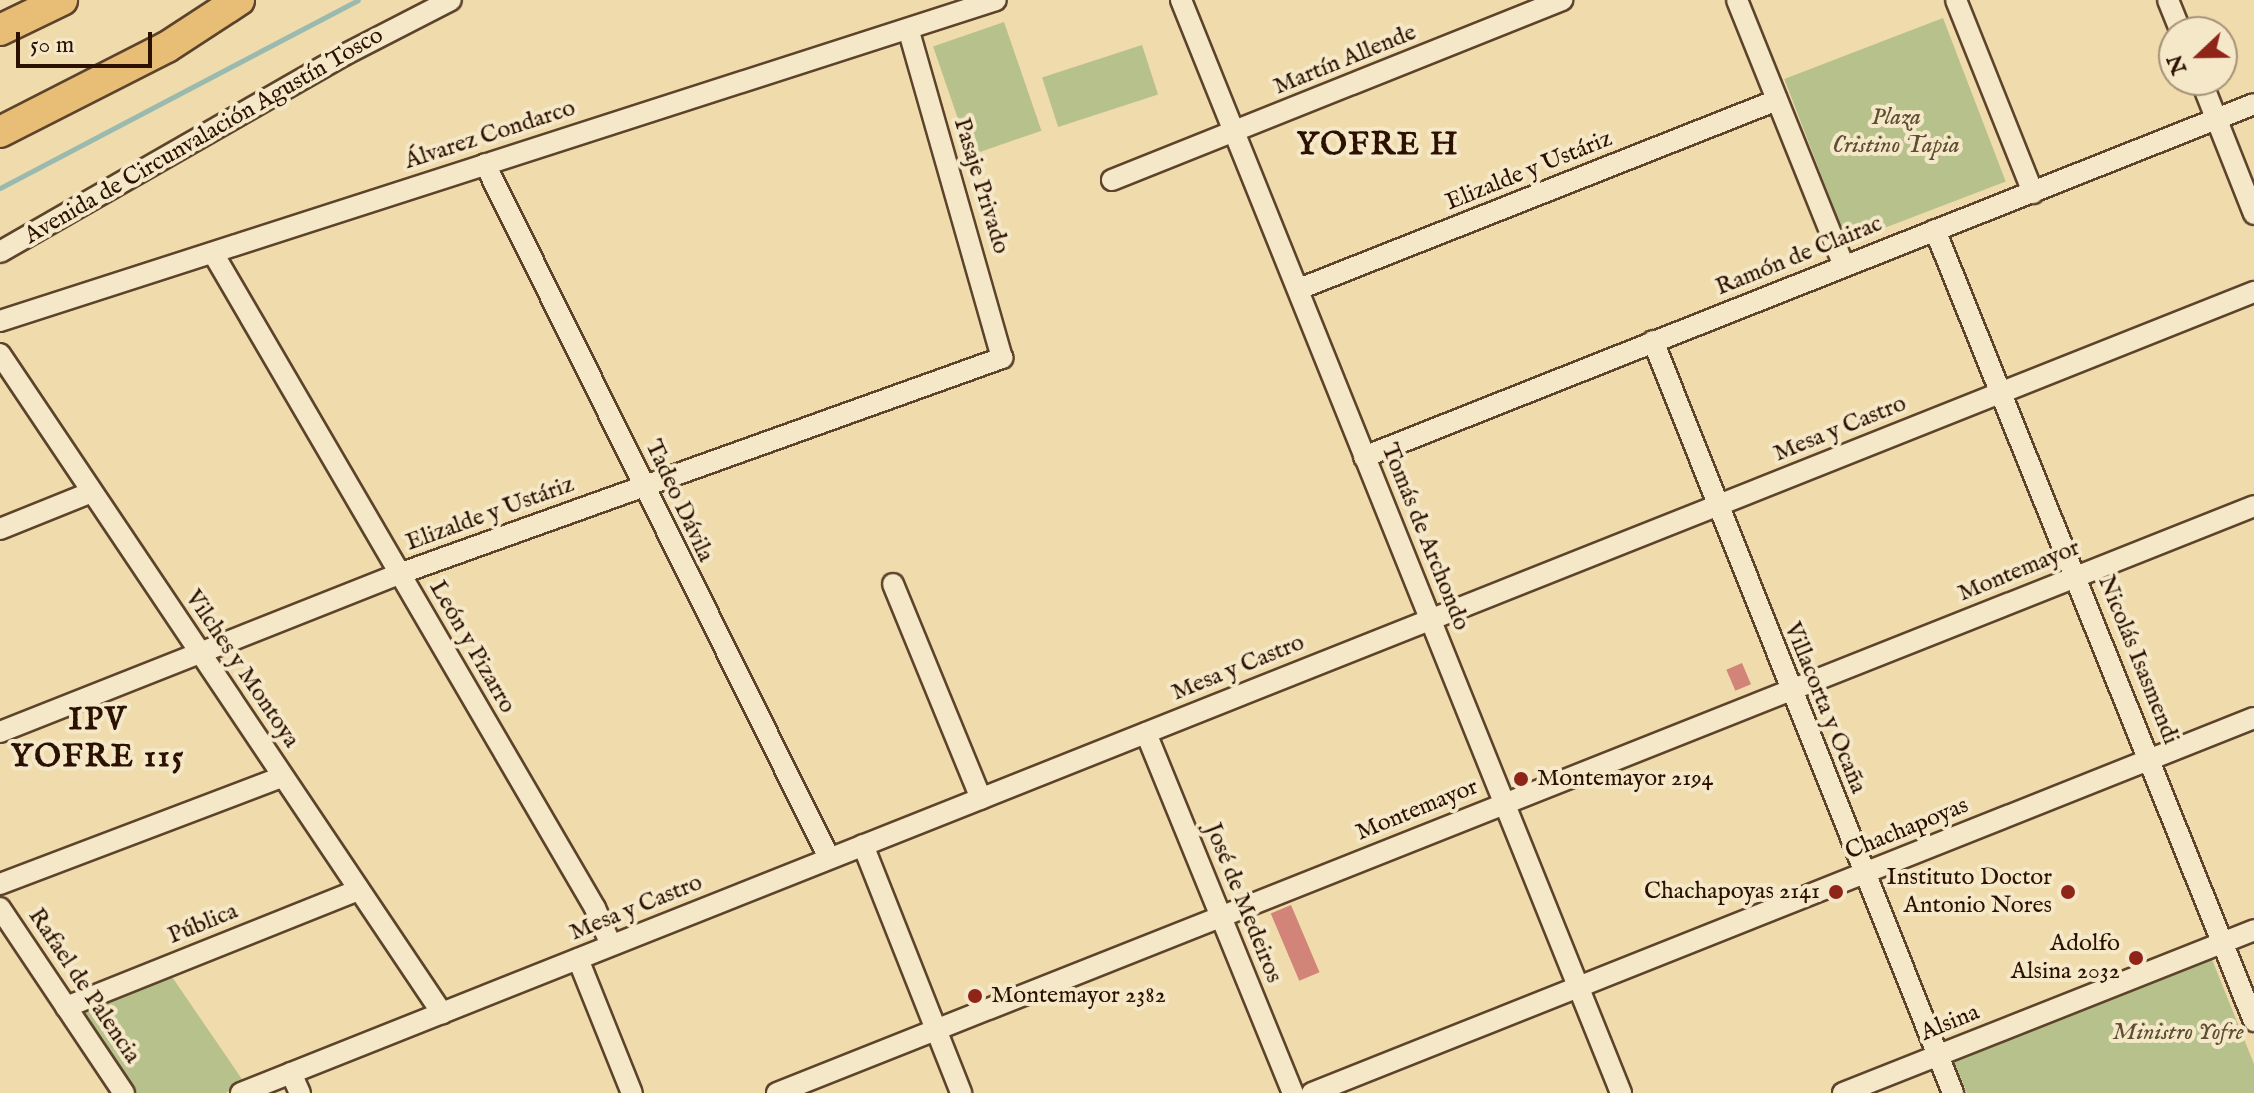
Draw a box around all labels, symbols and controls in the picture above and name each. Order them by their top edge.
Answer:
scale bar [20,16,156,66]
north arrow [2158,16,2238,96]
street label: Martín Allende [1269,18,1421,102]
street label: Avenida de Circunvalación Agustín Tosco [19,21,389,251]
text: 50 m [30,30,74,61]
text: N [2161,50,2194,78]
street label: Álvarez Condarco [401,94,579,176]
park label: Plaza Cristino Tapia [1832,104,1960,160]
street label: Pasaje Privado [947,115,1015,257]
street label: Elizalde y Ustáriz [1442,125,1616,217]
district label: YOFRE H [1297,127,1459,165]
street label: Ramón de Clairac [1712,210,1886,302]
street label: Mesa y Castro [1770,389,1910,469]
street label: Tadeo Dávila [638,435,720,567]
street label: Tomás de Archondo [1374,439,1476,635]
street label: Elizalde y Ustáriz [402,470,578,558]
street label: Montemayor [1954,534,2084,608]
street label: Nicolás Isasmendi [2091,571,2185,749]
street label: León y Pizarro [422,575,522,719]
street label: Vilches y Montoya [179,585,305,753]
street label: Villacorta y Ocaña [1778,618,1872,798]
street label: Mesa y Castro [1168,628,1308,708]
district label: IPV YOFRE 115 [11,703,185,778]
place label: Montemayor 2194 [1537,765,1713,793]
marker: Montemayor 2194 [1512,770,1530,788]
street label: Montemayor [1352,773,1482,847]
street label: Chachapoyas [1841,791,1973,867]
street label: José de Medeiros [1198,819,1288,987]
place label: Instituto Doctor Antonio Nores [1886,864,2052,920]
street label: Mesa y Castro [566,868,706,948]
place label: Chachapoyas 2141 [1644,878,1820,906]
marker: Chachapoyas 2141 [1827,883,1845,901]
marker: Instituto Doctor Antonio Nores [2059,883,2077,901]
street label: Pública [164,897,242,951]
street label: Rafael de Palencia [21,903,147,1069]
place label: Adolfo Alsina 2032 [2011,930,2120,986]
marker: Adolfo Alsina 2032 [2127,949,2145,967]
place label: Montemayor 2382 [991,982,1166,1010]
marker: Montemayor 2382 [966,987,984,1005]
street label: Alsina [1916,998,1984,1048]
park label: Ministro Yofre [2112,1019,2244,1047]

